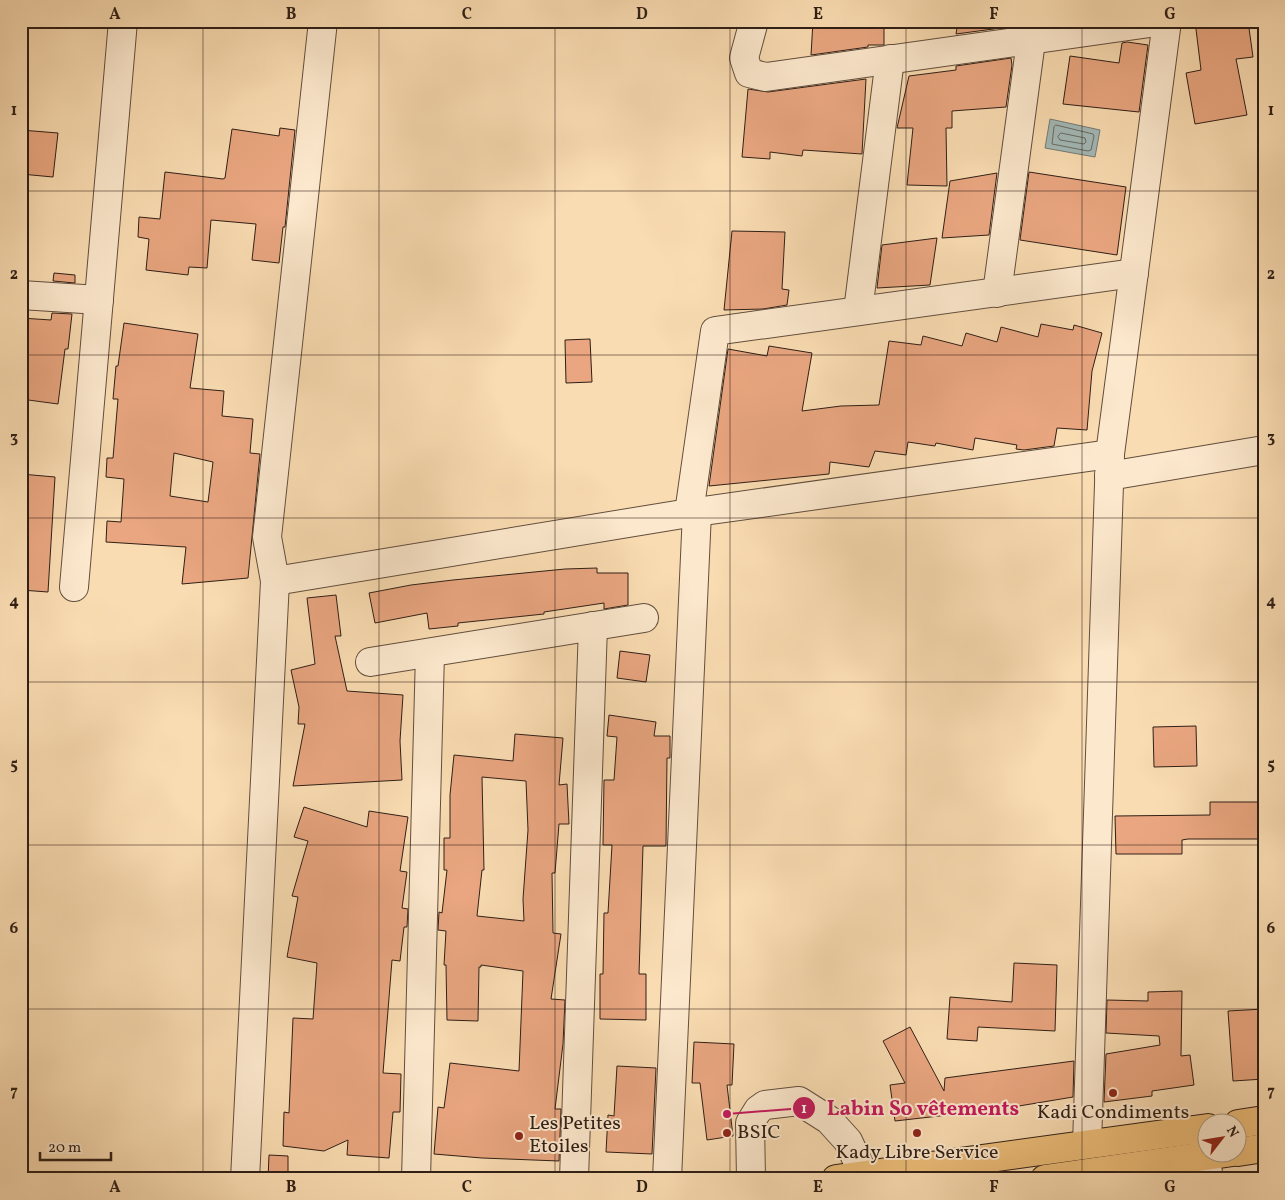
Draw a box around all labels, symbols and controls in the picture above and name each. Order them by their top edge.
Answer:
text: A [109,4,121,26]
text: B [286,4,297,26]
text: C [462,4,472,26]
text: D [636,4,648,26]
text: E [813,4,823,26]
text: F [989,4,999,26]
text: G [1164,4,1176,26]
text: 1 [11,100,17,122]
text: 1 [1268,100,1274,122]
text: 2 [10,264,18,286]
text: 2 [1267,264,1275,286]
text: 3 [10,427,18,449]
text: 3 [1267,427,1275,449]
text: 4 [9,591,19,613]
text: 4 [1266,591,1276,613]
text: 5 [10,754,18,776]
text: 5 [1267,754,1275,776]
text: 6 [10,918,19,940]
text: 6 [1267,918,1276,940]
text: 7 [10,1081,18,1103]
text: 7 [1267,1081,1275,1103]
marker: Kadi Condiments [1107,1087,1119,1099]
callout: Labin So vêtements [791,1090,1029,1126]
text: Labin So vêtements [827,1095,1019,1124]
text: 1 [801,1099,807,1120]
place label: Kadi Condiments [1037,1099,1189,1127]
place label: Les Petites Etoiles [529,1110,621,1161]
north arrow [1198,1112,1248,1162]
place label: BSIC [737,1119,781,1147]
text: N [1221,1123,1243,1141]
marker: BSIC [721,1127,733,1139]
marker: Kady Libre Service [911,1127,923,1139]
scale bar [40,1130,111,1162]
marker: Les Petites Etoiles [513,1130,525,1142]
text: 20 m [48,1138,81,1159]
place label: Kady Libre Service [836,1139,998,1167]
text: A [109,1177,121,1199]
text: B [286,1177,297,1199]
text: C [462,1177,472,1199]
text: D [636,1177,648,1199]
text: E [813,1177,823,1199]
text: F [989,1177,999,1199]
text: G [1164,1177,1176,1199]

